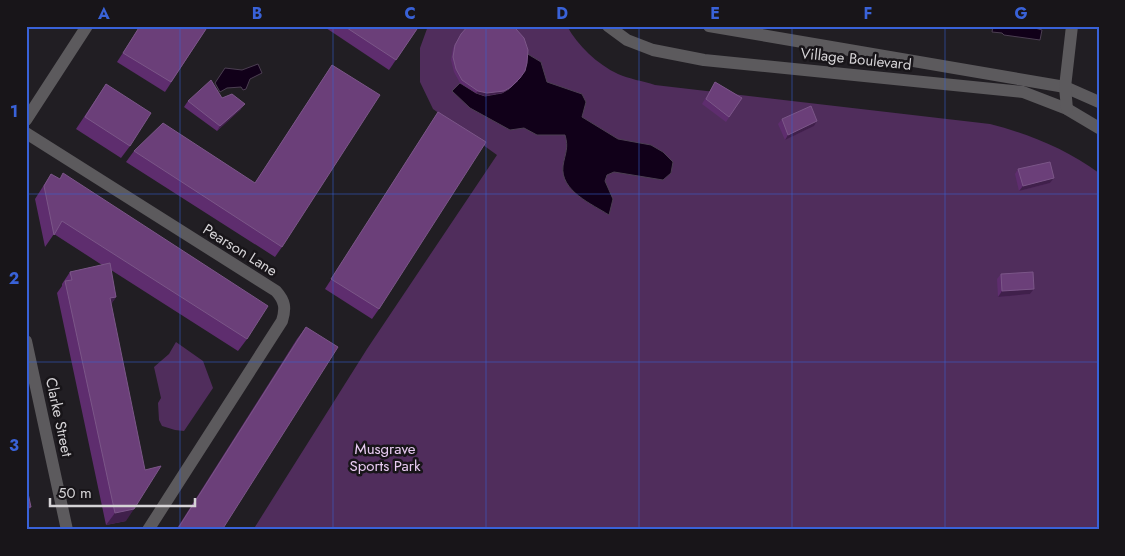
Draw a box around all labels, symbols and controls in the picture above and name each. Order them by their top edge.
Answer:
text: A [97,2,110,25]
text: B [252,2,262,25]
text: C [404,2,416,25]
text: D [556,2,568,25]
text: E [710,2,720,25]
text: F [864,2,872,25]
text: G [1014,2,1028,25]
street label: Village Boulevard [799,42,913,76]
text: 1 [10,100,18,123]
street label: Pearson Lane [199,218,282,282]
text: 2 [9,267,19,290]
street label: Clarke Street [40,375,78,459]
text: 3 [9,434,19,457]
park label: Musgrave Sports Park [350,438,421,477]
scale bar [50,476,195,508]
text: 50 m [58,482,92,504]

